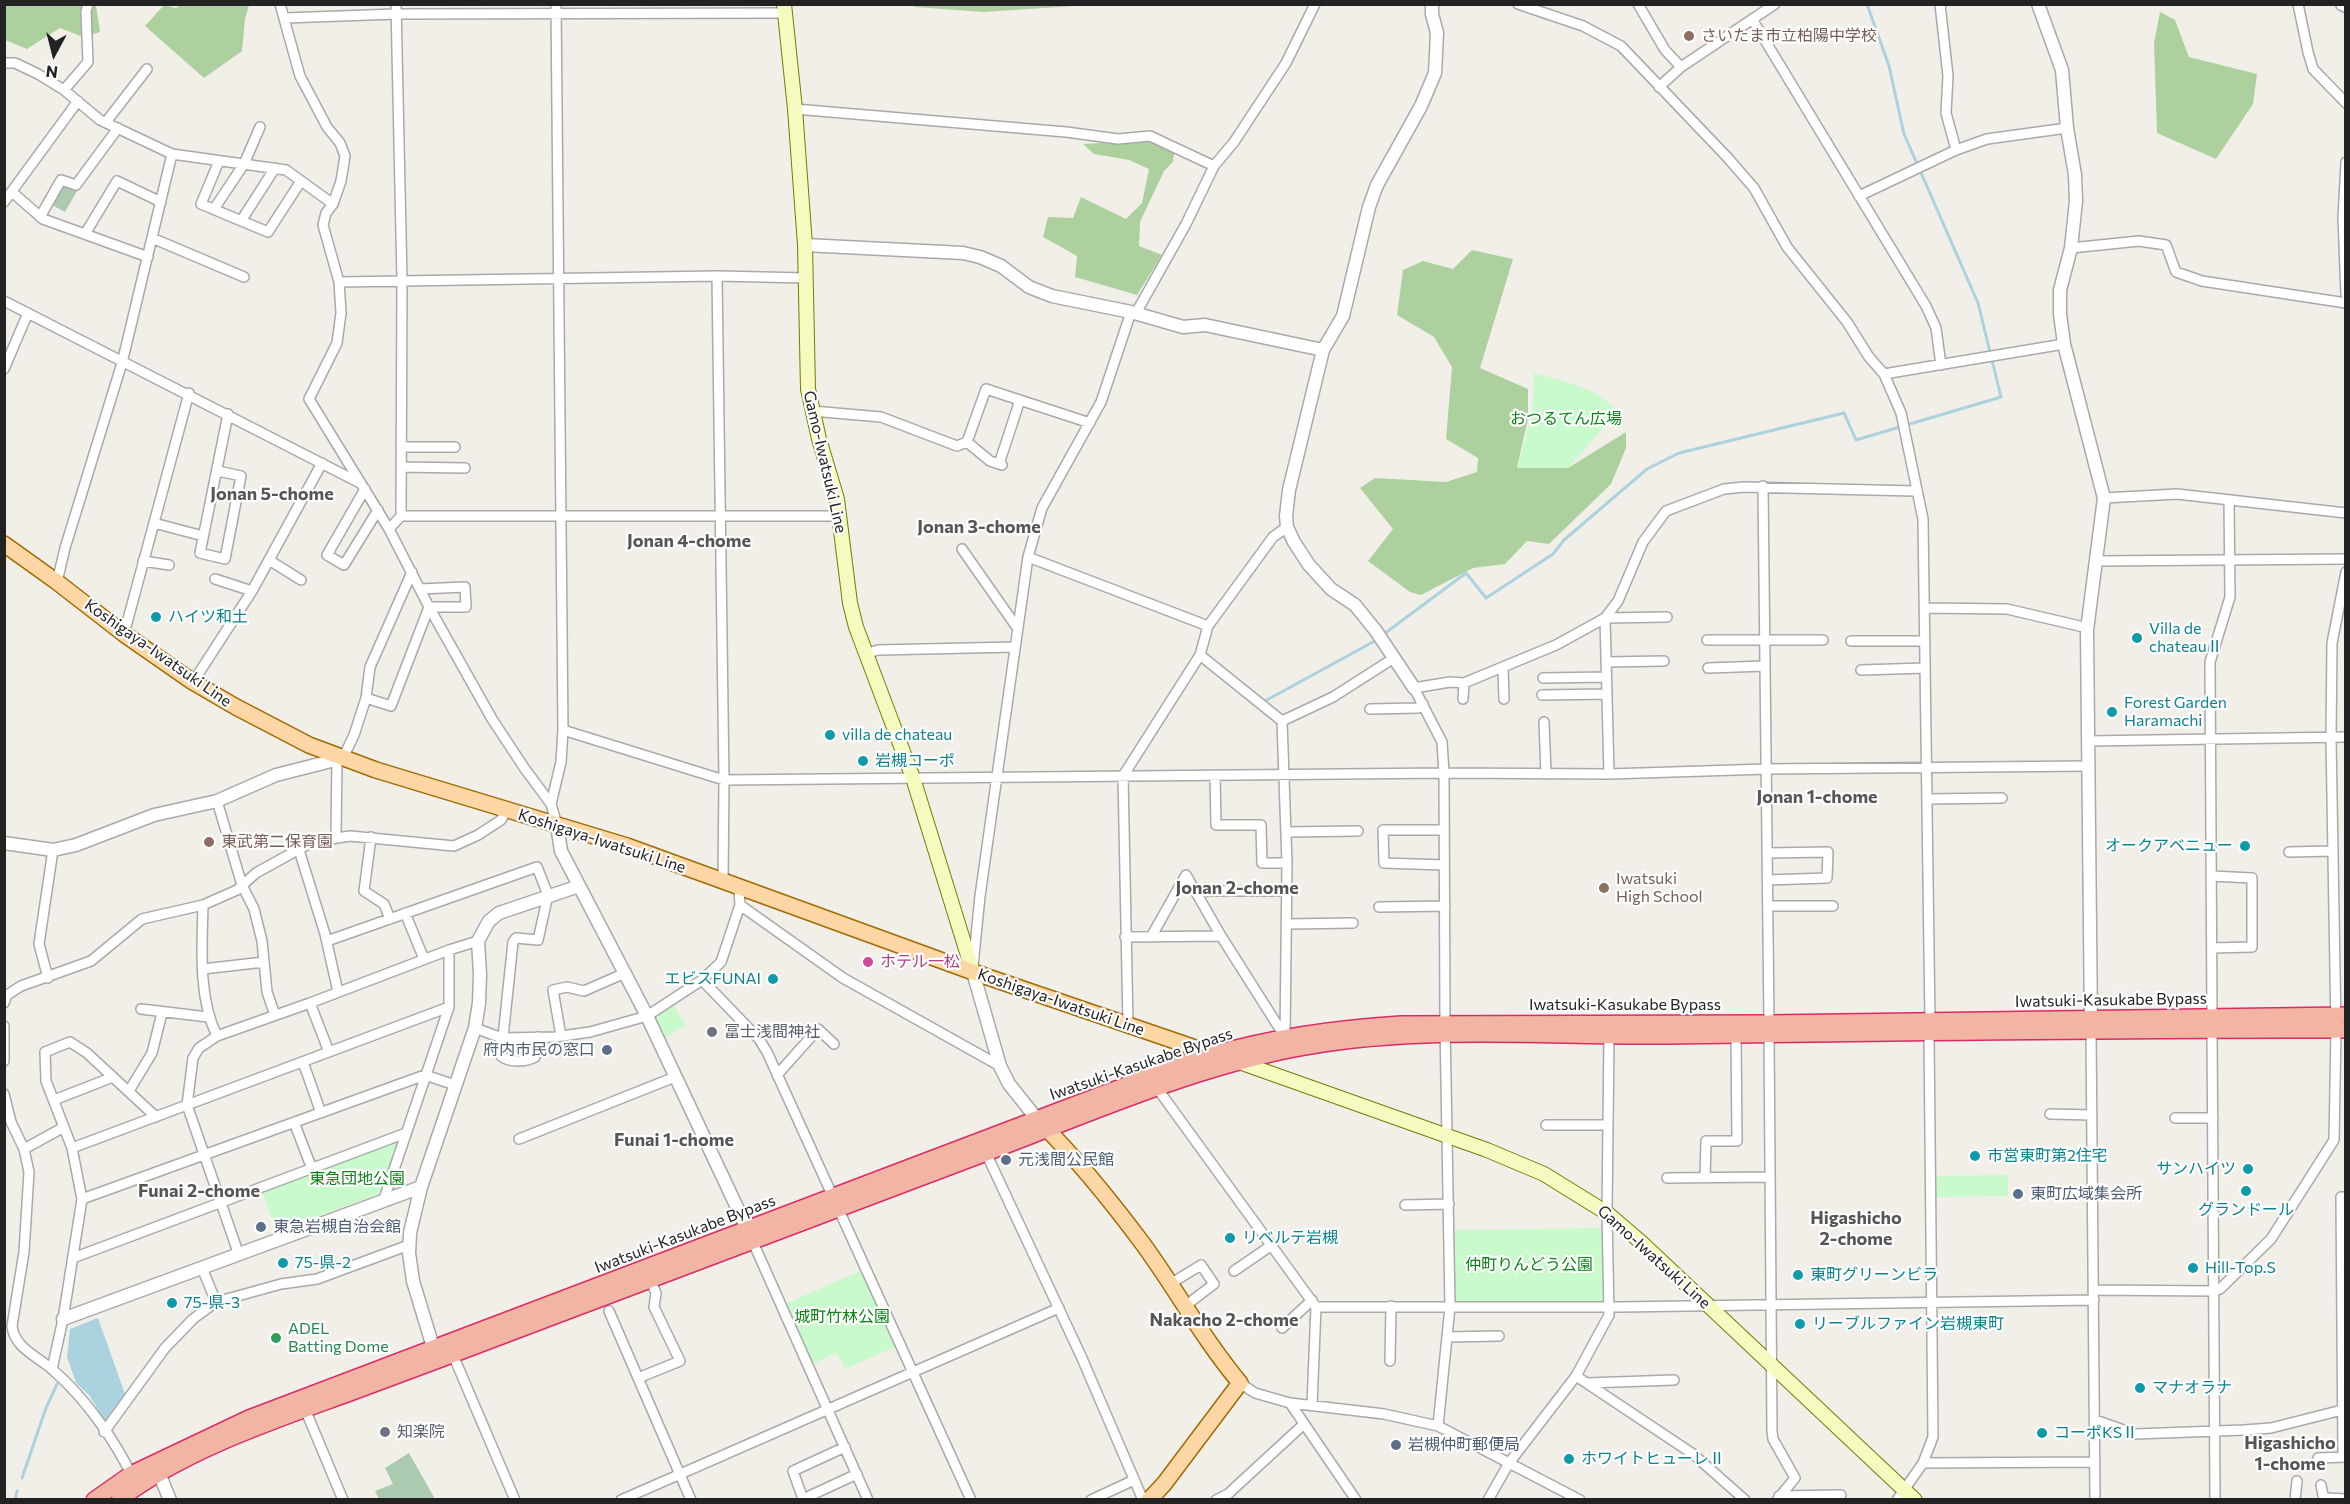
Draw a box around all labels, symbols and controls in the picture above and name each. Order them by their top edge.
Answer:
north arrow [24,24,84,84]
place label: さいたま市立柏陽中学校 [1701,26,1877,46]
marker: さいたま市立柏陽中学校 [1682,29,1696,43]
text: N [45,62,59,83]
street label: Gamo-Iwatsuki Line [799,389,851,535]
park label: おつるてん広場 [1510,409,1622,429]
district label: Jonan 5-chome [210,483,334,505]
district label: Jonan 3-chome [917,516,1041,538]
district label: Jonan 4-chome [627,530,751,552]
street label: Koshigaya-Iwatsuki Line [81,595,235,711]
place label: ハイツ和土 [168,607,248,627]
marker: ハイツ和土 [149,610,163,624]
place label: Villa de chateauⅡ [2149,619,2223,657]
marker: Villa de chateauⅡ [2130,631,2144,645]
place label: Forest Garden Haramachi [2124,693,2227,731]
marker: Forest Garden Haramachi [2105,705,2119,719]
place label: villa de chateau [842,725,952,745]
marker: villa de chateau [823,728,837,742]
place label: 岩槻コーポ [875,751,955,771]
marker: 岩槻コーポ [856,754,870,768]
district label: Jonan 1-chome [1756,786,1878,808]
street label: Koshigaya-Iwatsuki Line [516,805,688,877]
place label: 東武第二保育園 [221,832,333,852]
marker: 東武第二保育園 [202,835,216,849]
place label: オークアベニュー [2105,836,2233,856]
marker: オークアベニュー [2238,839,2252,853]
place label: Iwatsuki High School [1616,869,1703,907]
district label: Jonan 2-chome [1175,877,1299,899]
marker: Iwatsuki High School [1597,881,1611,895]
place label: ホテル一松 [880,952,960,972]
marker: ホテル一松 [861,955,875,969]
street label: Koshigaya-Iwatsuki Line [975,964,1147,1040]
place label: エビスFUNAI [665,969,761,989]
marker: エビスFUNAI [766,972,780,986]
street label: Iwatsuki-Kasukabe Bypass [2015,989,2207,1011]
street label: Iwatsuki-Kasukabe Bypass [1529,995,1721,1015]
place label: 冨士浅間神社 [724,1022,820,1042]
street label: Iwatsuki-Kasukabe Bypass [1047,1024,1235,1104]
marker: 冨士浅間神社 [705,1025,719,1039]
place label: 府内市民の窓口 [483,1040,595,1060]
marker: 府内市民の窓口 [600,1043,614,1057]
district label: Funai 1-chome [614,1129,734,1151]
place label: 市営東町第2住宅 [1987,1146,2108,1166]
marker: 市営東町第2住宅 [1968,1149,1982,1163]
place label: 元浅間公民館 [1018,1150,1114,1170]
marker: 元浅間公民館 [999,1153,1013,1167]
place label: サンハイツ [2156,1159,2236,1179]
marker: サンハイツ [2241,1162,2255,1176]
park label: 東急団地公園 [309,1169,405,1189]
district label: Funai 2-chome [138,1180,260,1202]
place label: 東町広域集会所 [2030,1184,2142,1204]
marker: グランドール [2239,1184,2253,1198]
marker: 東町広域集会所 [2011,1187,2025,1201]
street label: Iwatsuki-Kasukabe Bypass [592,1191,778,1277]
place label: グランドール [2198,1200,2294,1220]
street label: Gamo-Iwatsuki Line [1594,1201,1714,1313]
district label: Higashicho 2-chome [1810,1207,1902,1250]
place label: 東急岩槻自治会館 [273,1217,401,1237]
marker: 東急岩槻自治会館 [254,1220,268,1234]
place label: リベルテ岩槻 [1242,1228,1338,1248]
marker: リベルテ岩槻 [1223,1231,1237,1245]
place label: 75-県-2 [295,1253,351,1273]
park label: 仲町りんどう公園 [1465,1255,1593,1275]
marker: 75-県-2 [276,1256,290,1270]
place label: Hill-Top.S [2205,1258,2276,1278]
marker: Hill-Top.S [2186,1261,2200,1275]
place label: 東町グリーンビラ [1810,1265,1938,1285]
marker: 東町グリーンビラ [1791,1268,1805,1282]
place label: 75-県-3 [184,1293,240,1313]
marker: 75-県-3 [165,1296,179,1310]
park label: 城町竹林公園 [794,1307,890,1327]
district label: Nakacho 2-chome [1149,1309,1299,1331]
place label: リーブルファイン岩槻東町 [1812,1314,2004,1334]
marker: リーブルファイン岩槻東町 [1793,1317,1807,1331]
place label: ADEL Batting Dome [288,1319,389,1357]
marker: ADEL Batting Dome [269,1331,283,1345]
place label: マナオラナ [2152,1378,2232,1398]
marker: マナオラナ [2133,1381,2147,1395]
place label: 知楽院 [397,1422,445,1442]
place label: コーポKSⅡ [2054,1423,2138,1443]
marker: 知楽院 [378,1425,392,1439]
marker: コーポKSⅡ [2035,1426,2049,1440]
district label: Higashicho 1-chome [2244,1432,2336,1474]
place label: 岩槻仲町郵便局 [1408,1435,1520,1455]
marker: 岩槻仲町郵便局 [1389,1438,1403,1452]
place label: ホワイトヒューレⅡ [1581,1449,1725,1469]
marker: ホワイトヒューレⅡ [1562,1452,1576,1466]

